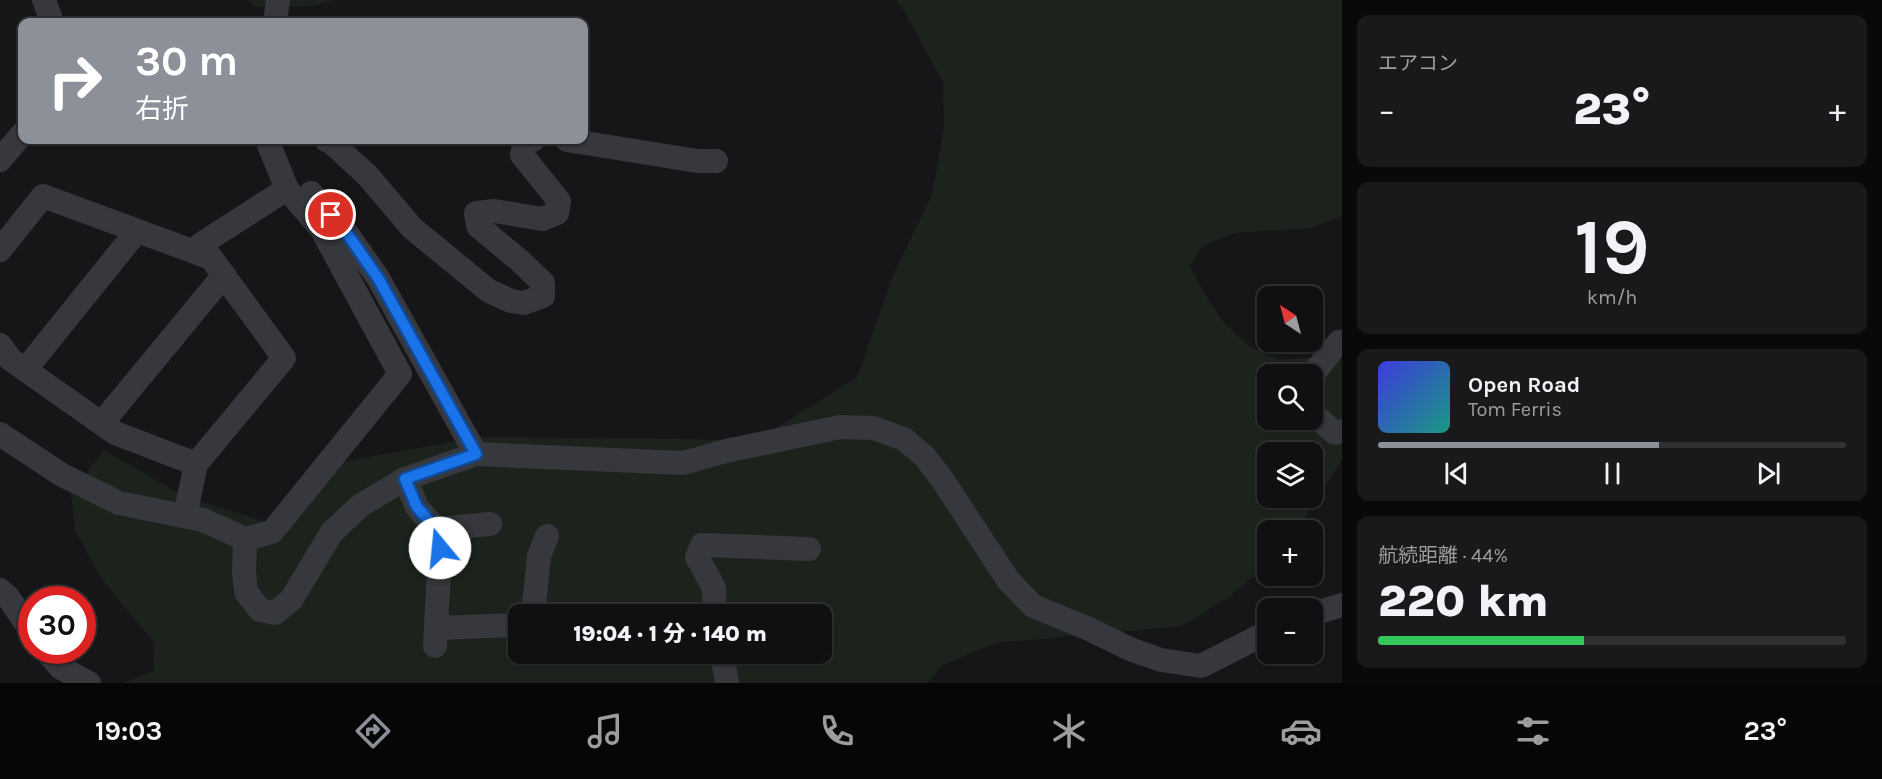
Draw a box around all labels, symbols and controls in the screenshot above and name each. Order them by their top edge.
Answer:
text: 30 m [135,36,238,86]
icon: right [36,42,114,120]
text: エアコン [1378,52,1458,75]
text: 23° [1573,83,1651,135]
text: − [1378,91,1395,129]
text: + [1829,91,1846,129]
text: 右折 [135,93,189,125]
pin [305,189,356,240]
icon: arrive [314,198,347,231]
text: 19 [1574,201,1650,293]
north arrow [1257,286,1323,352]
map controls [1257,286,1323,664]
text: km/h [1587,286,1637,309]
button: search [1257,364,1323,430]
text: Open Road [1468,372,1580,398]
text: Tom Ferris [1468,398,1562,421]
button: layers [1257,442,1323,508]
icon: previous [1440,457,1473,490]
icon: pause [1596,457,1629,490]
icon: next [1752,457,1785,490]
position arrow [408,516,472,580]
button: + [1257,520,1323,586]
text: 航続距離 · 44% [1378,544,1508,567]
text: 220 km [1378,575,1549,627]
speed limit sign: 30 [18,586,96,664]
button: − [1257,598,1323,664]
text: 19:04 · 1 分 · 140 m [573,621,767,647]
icon: directions [352,710,394,752]
icon: music [584,710,626,752]
icon: phone [816,710,858,752]
icon: climate [1048,710,1090,752]
icon: car [1280,710,1322,752]
icon: filters [1512,710,1554,752]
text: 19:03 [95,715,162,747]
text: 23° [1743,715,1787,747]

